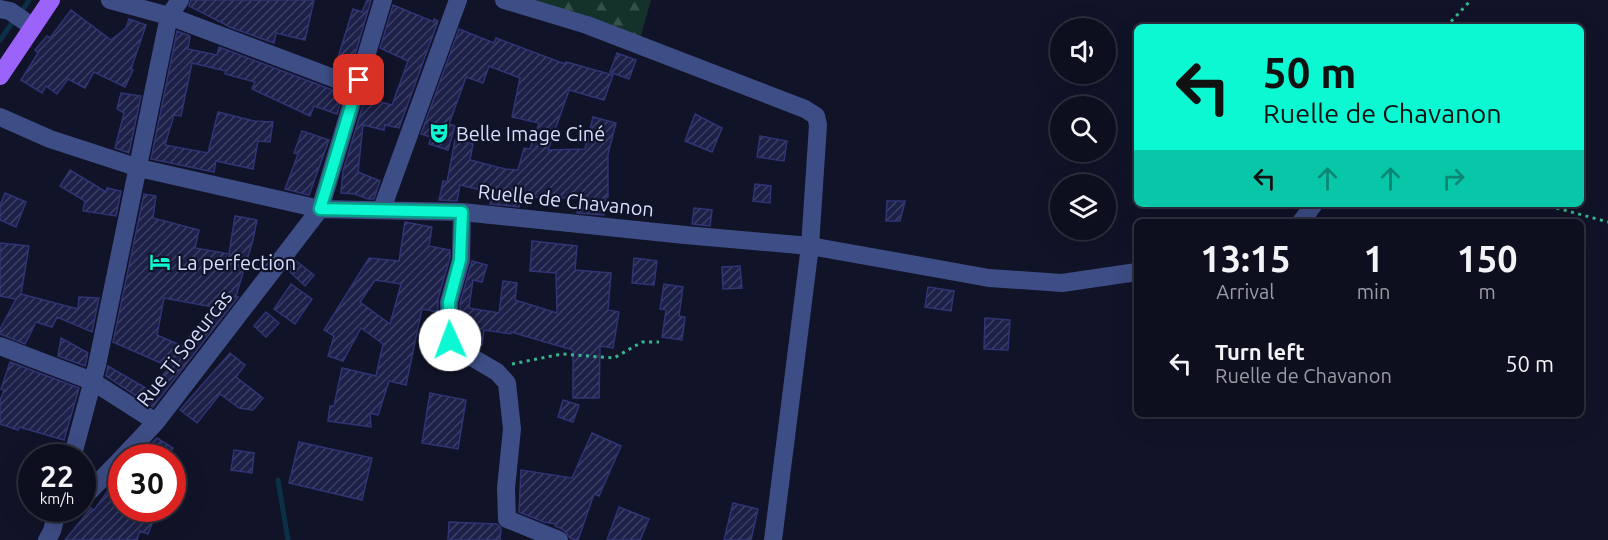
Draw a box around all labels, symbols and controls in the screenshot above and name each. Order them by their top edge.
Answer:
map controls [1050,18,1116,240]
button: sound [1050,18,1116,84]
icon: left [1164,48,1242,126]
text: 50 m [1263,49,1357,96]
pin [333,54,384,105]
icon: arrive [342,63,375,96]
button: search [1050,96,1116,162]
text: Ruelle de Chavanon [1263,98,1502,128]
theatre icon: Belle Image Ciné [427,121,451,145]
place label: Belle Image Ciné [456,122,605,145]
icon: left [1248,162,1281,195]
icon: ahead [1311,162,1344,195]
icon: ahead [1374,162,1407,195]
icon: right [1437,162,1470,195]
button: layers [1050,174,1116,240]
street label: Ruelle de Chavanon [477,179,655,221]
text: 13:15 [1200,238,1290,279]
text: 1 [1363,238,1384,279]
text: 150 [1457,238,1518,279]
hotel icon: La perfection [148,250,172,274]
place label: La perfection [177,251,296,274]
text: Arrival [1216,280,1275,303]
text: min [1357,280,1390,303]
text: m [1479,280,1496,303]
street label: Rue Ti Soeurcas [132,285,236,411]
position arrow [418,308,482,372]
text: Turn left [1215,339,1305,364]
icon: left [1164,347,1197,380]
text: 50 m [1505,351,1554,376]
text: Ruelle de Chavanon [1215,364,1392,387]
speed limit sign: 30 [108,444,186,522]
text: 22 [40,459,74,493]
text: km/h [40,490,74,507]

